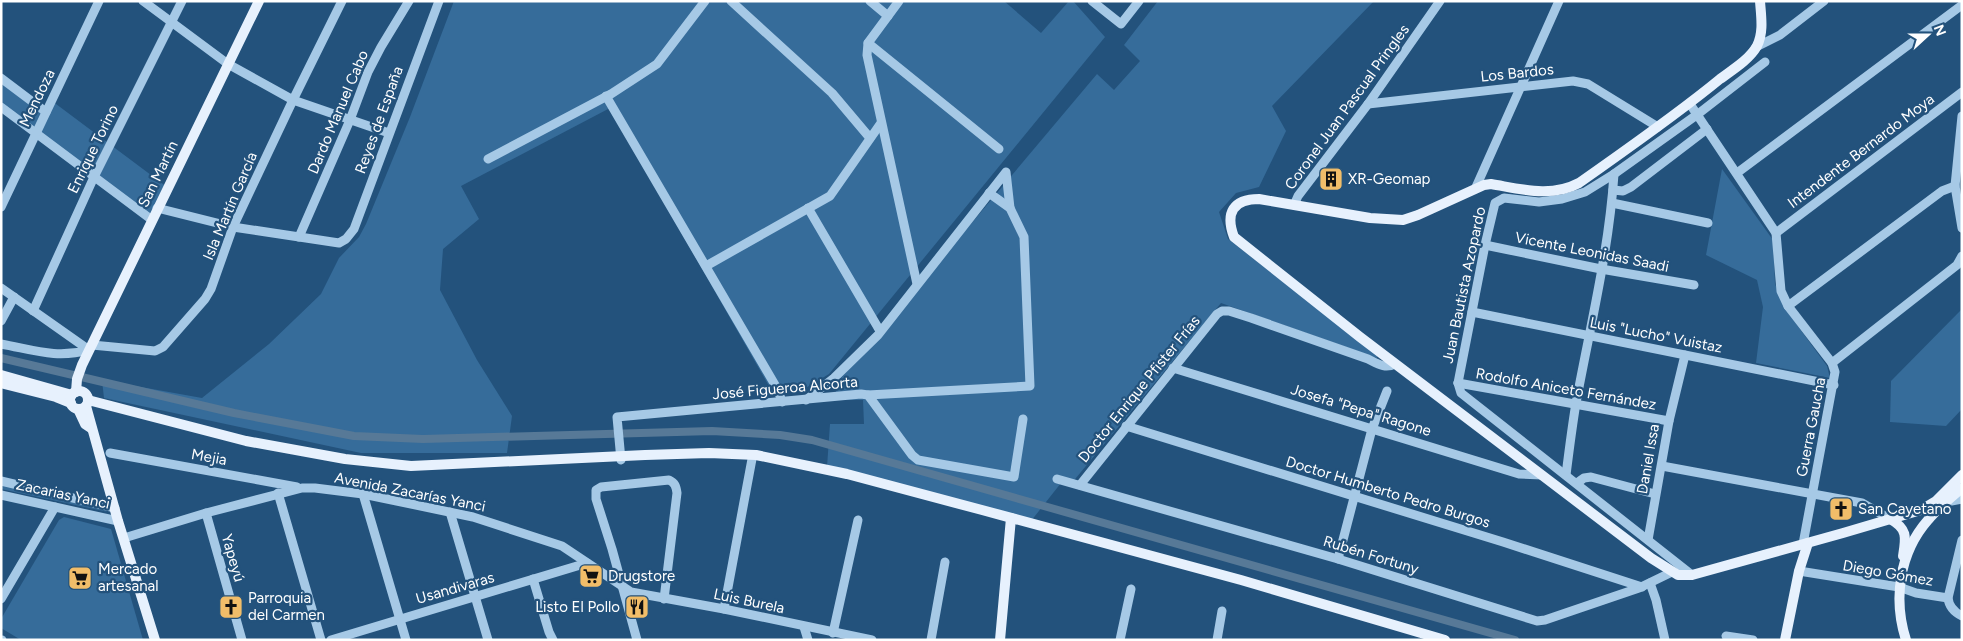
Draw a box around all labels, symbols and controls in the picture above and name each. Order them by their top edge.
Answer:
north arrow [1903,10,1953,60]
street label: Coronel Juan Pascual Pringles [1281,21,1413,193]
text: N [1930,22,1950,39]
street label: Dardo Manuel Cabo [304,47,372,176]
street label: Los Bardos [1479,60,1555,86]
street label: Reyes de España [351,64,407,176]
street label: Mendoza [15,66,59,130]
street label: Intendente Bernardo Moya [1784,90,1938,212]
street label: Enrique Torino [64,101,122,196]
street label: San Martín [134,138,182,210]
street label: Isla Martín García [199,149,261,263]
building icon: XR-Geomap [1318,166,1344,192]
place label: XR-Geomap [1348,170,1431,188]
street label: Juan Bautista Azopardo [1439,205,1489,365]
street label: Vicente Leonidas Saadi [1513,228,1671,276]
street label: Doctor Enrique Pfister Frías [1074,312,1204,466]
street label: Luis "Lucho" Vuistaz [1588,313,1724,357]
street label: Rodolfo Aniceto Fernández [1474,364,1658,414]
street label: José Figueroa Alcorta [711,373,859,403]
street label: Guerra Gaucha [1793,376,1829,478]
street label: Josefa "Pepa" Ragone [1289,380,1433,440]
street label: Daniel Issa [1633,423,1663,495]
street label: Mejia [190,445,228,469]
street label: Doctor Humberto Pedro Burgos [1284,452,1492,532]
street label: Avenida Zacarías Yanci [333,469,487,515]
street label: Zacarias Yanci [14,475,112,513]
church icon: San Cayetano [1828,496,1854,522]
place label: San Cayetano [1858,500,1952,518]
street label: Yapeyú [218,532,248,584]
street label: Rubén Fortuny [1321,532,1421,578]
street label: Diego Gómez [1841,556,1935,590]
place label: Mercado artesanal [98,560,159,595]
supermarket icon: Drugstore [578,563,604,589]
supermarket icon: Mercado artesanal [67,565,93,591]
place label: Drugstore [608,567,675,585]
street label: Usandivaras [414,568,496,608]
street label: Luis Burela [712,585,786,617]
place label: Parroquia del Carmen [248,589,325,624]
church icon: Parroquia del Carmen [218,594,244,620]
restaurant icon: Listo El Pollo [624,594,650,620]
place label: Listo El Pollo [535,598,620,616]

